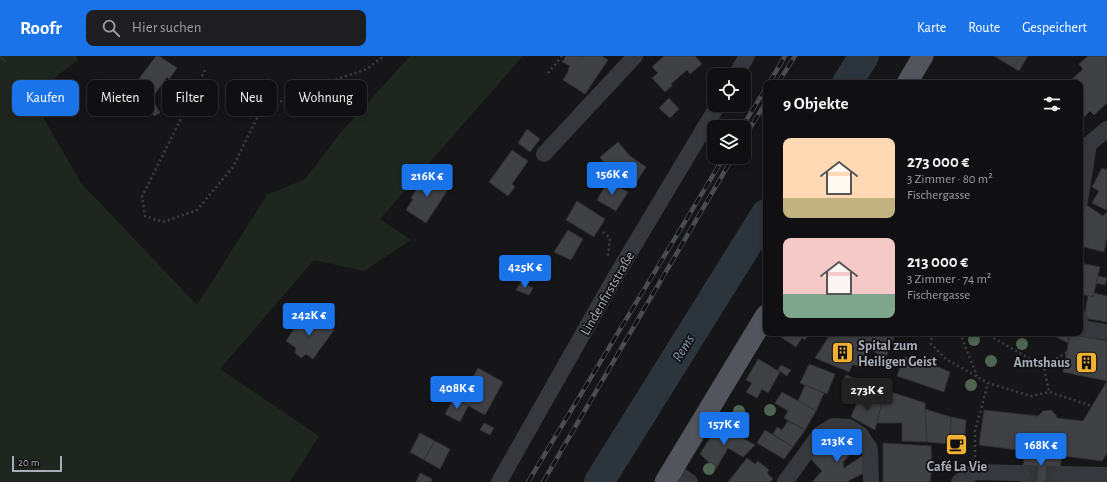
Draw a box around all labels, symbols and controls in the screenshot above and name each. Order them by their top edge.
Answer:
search box [86,10,366,46]
icon: search [100,17,122,39]
text: Roofr [20,19,62,38]
text: Hier suchen [132,20,201,35]
text: Karte [917,21,946,35]
text: Route [968,21,1000,35]
text: Gespeichert [1022,21,1087,35]
map controls [707,68,751,164]
button: locate [707,68,751,112]
chip: Kaufen [12,80,79,116]
chip: Mieten [87,80,154,116]
chip: Filter [162,80,218,116]
chip: Neu [226,80,277,116]
chip: Wohnung [285,80,367,116]
icon: filters [1041,93,1063,115]
text: 9 Objekte [783,95,848,112]
button: layers [707,120,751,164]
text: 273 000 € [907,153,969,170]
icon: home [815,154,863,202]
pin: 156K € [579,162,645,196]
pin: 216K € [394,164,460,198]
text: 156K € [596,168,628,181]
text: 216K € [411,170,443,183]
text: 3 Zimmer · 80 m² [907,173,993,186]
text: Fischergasse [907,189,970,202]
street label: Lindenfirststraße [578,249,637,338]
text: 213 000 € [907,253,968,270]
icon: home [815,254,863,302]
pin: 425K € [492,255,558,289]
text: 425K € [508,261,542,274]
text: 3 Zimmer · 74 m² [907,273,991,286]
text: Fischergasse [907,289,970,302]
pin: 242K € [276,303,342,337]
text: 242K € [292,309,326,322]
water label: Rems [669,332,697,364]
place label: Spital zum Heiligen Geist [858,339,937,369]
building icon: Spital zum Heiligen Geist [830,340,856,366]
building icon: Amtshaus [1073,349,1099,375]
place label: Amtshaus [1013,356,1070,370]
pin: 408K € [424,376,490,410]
pin: 273K € [834,378,900,412]
text: 408K € [439,382,475,395]
text: 273K € [851,384,883,397]
pin: 157K € [691,412,757,446]
text: 157K € [708,418,740,431]
pin: 213K € [804,429,870,463]
cafe icon: Café La Vie [944,431,970,457]
pin: 168K € [1008,433,1074,467]
text: 213K € [821,435,853,448]
text: 168K € [1025,439,1058,452]
scale bar [12,454,62,473]
text: 20 m [18,457,39,468]
place label: Café La Vie [927,460,988,474]

